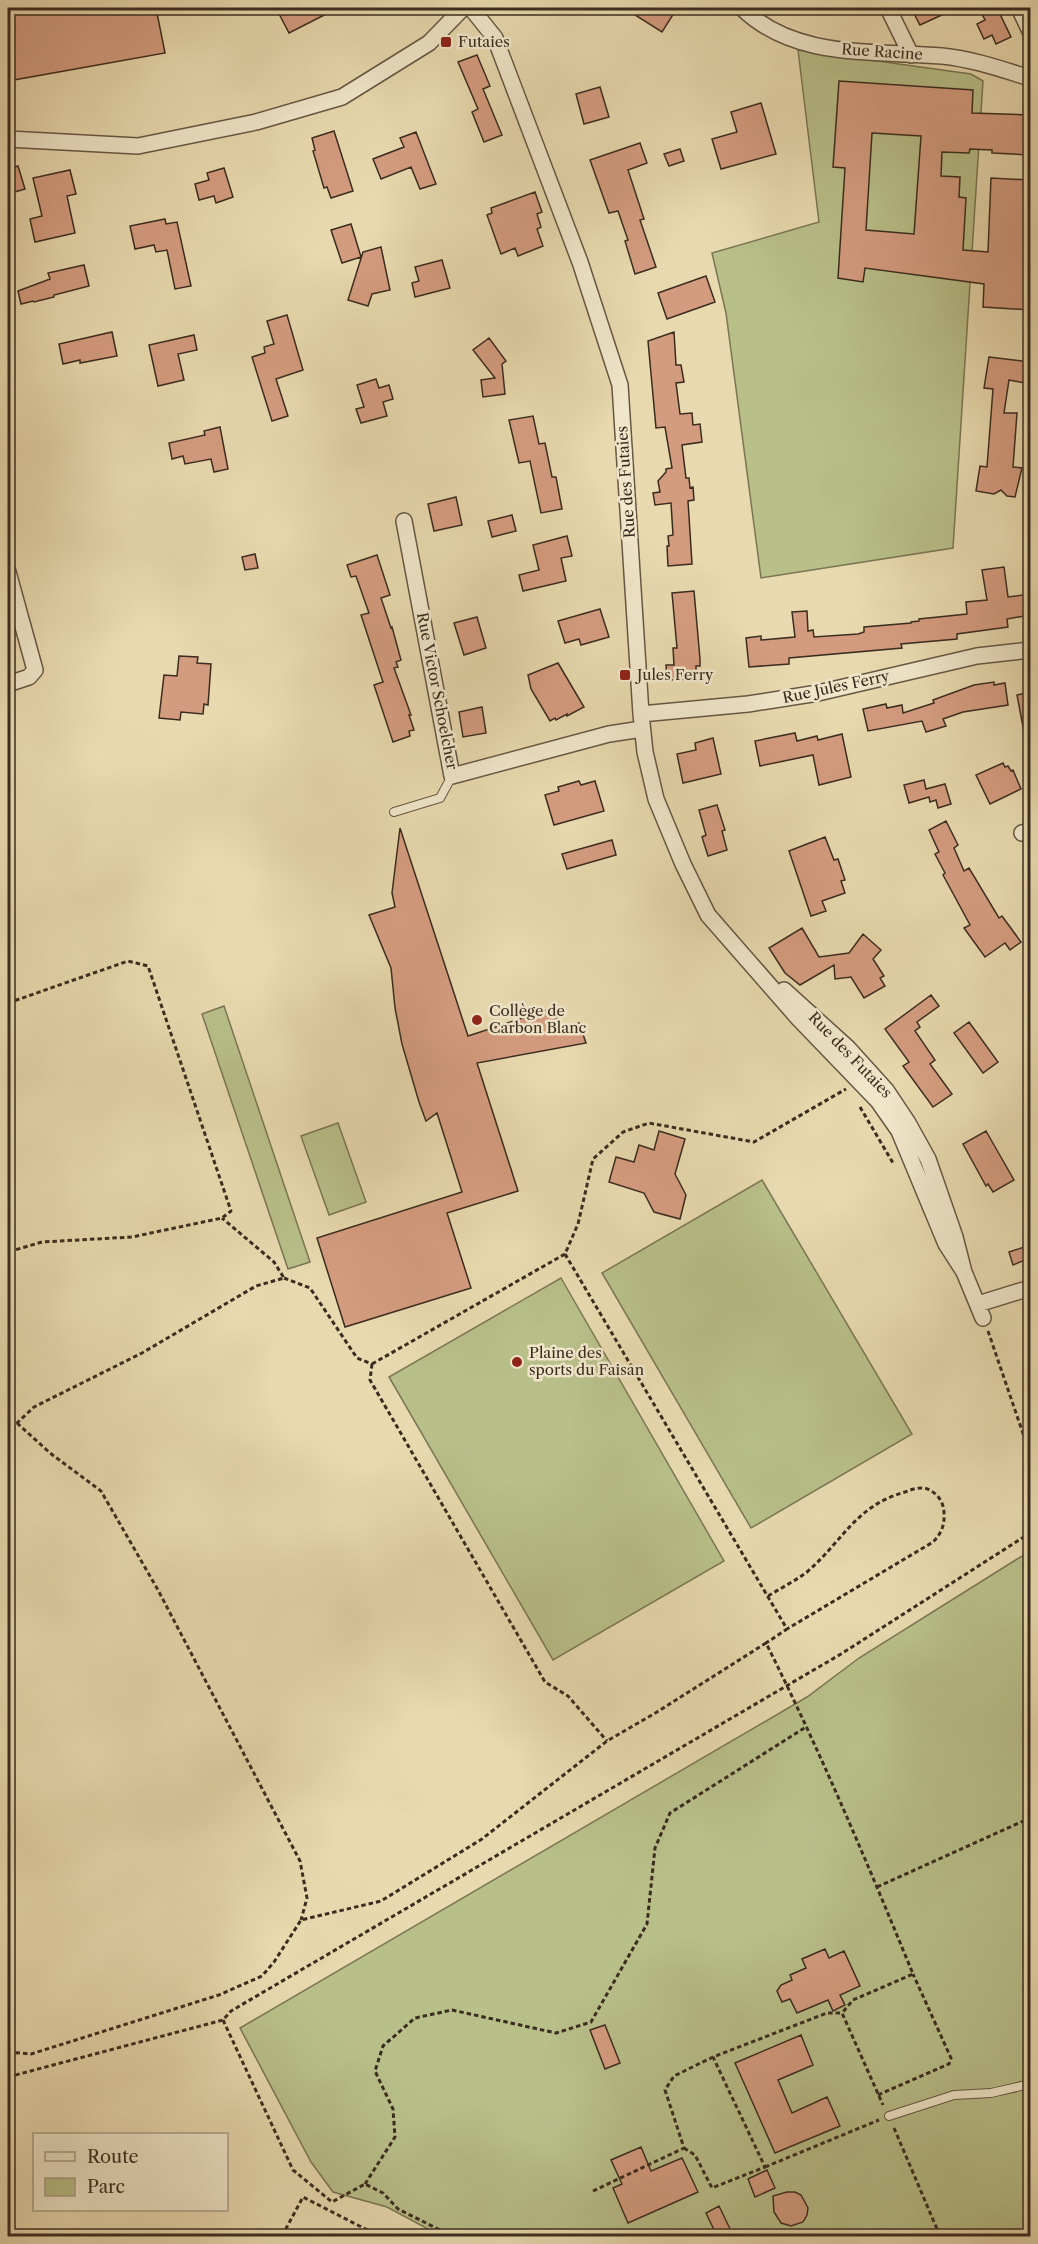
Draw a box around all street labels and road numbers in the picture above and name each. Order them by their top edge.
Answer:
street label: Rue Racine [841,39,923,64]
street label: Rue des Futaies [612,425,639,539]
street label: Rue Victor Schoelcher [413,611,462,772]
street label: Rue Jules Ferry [781,666,892,707]
street label: Rue des Futaies [805,1008,896,1102]

